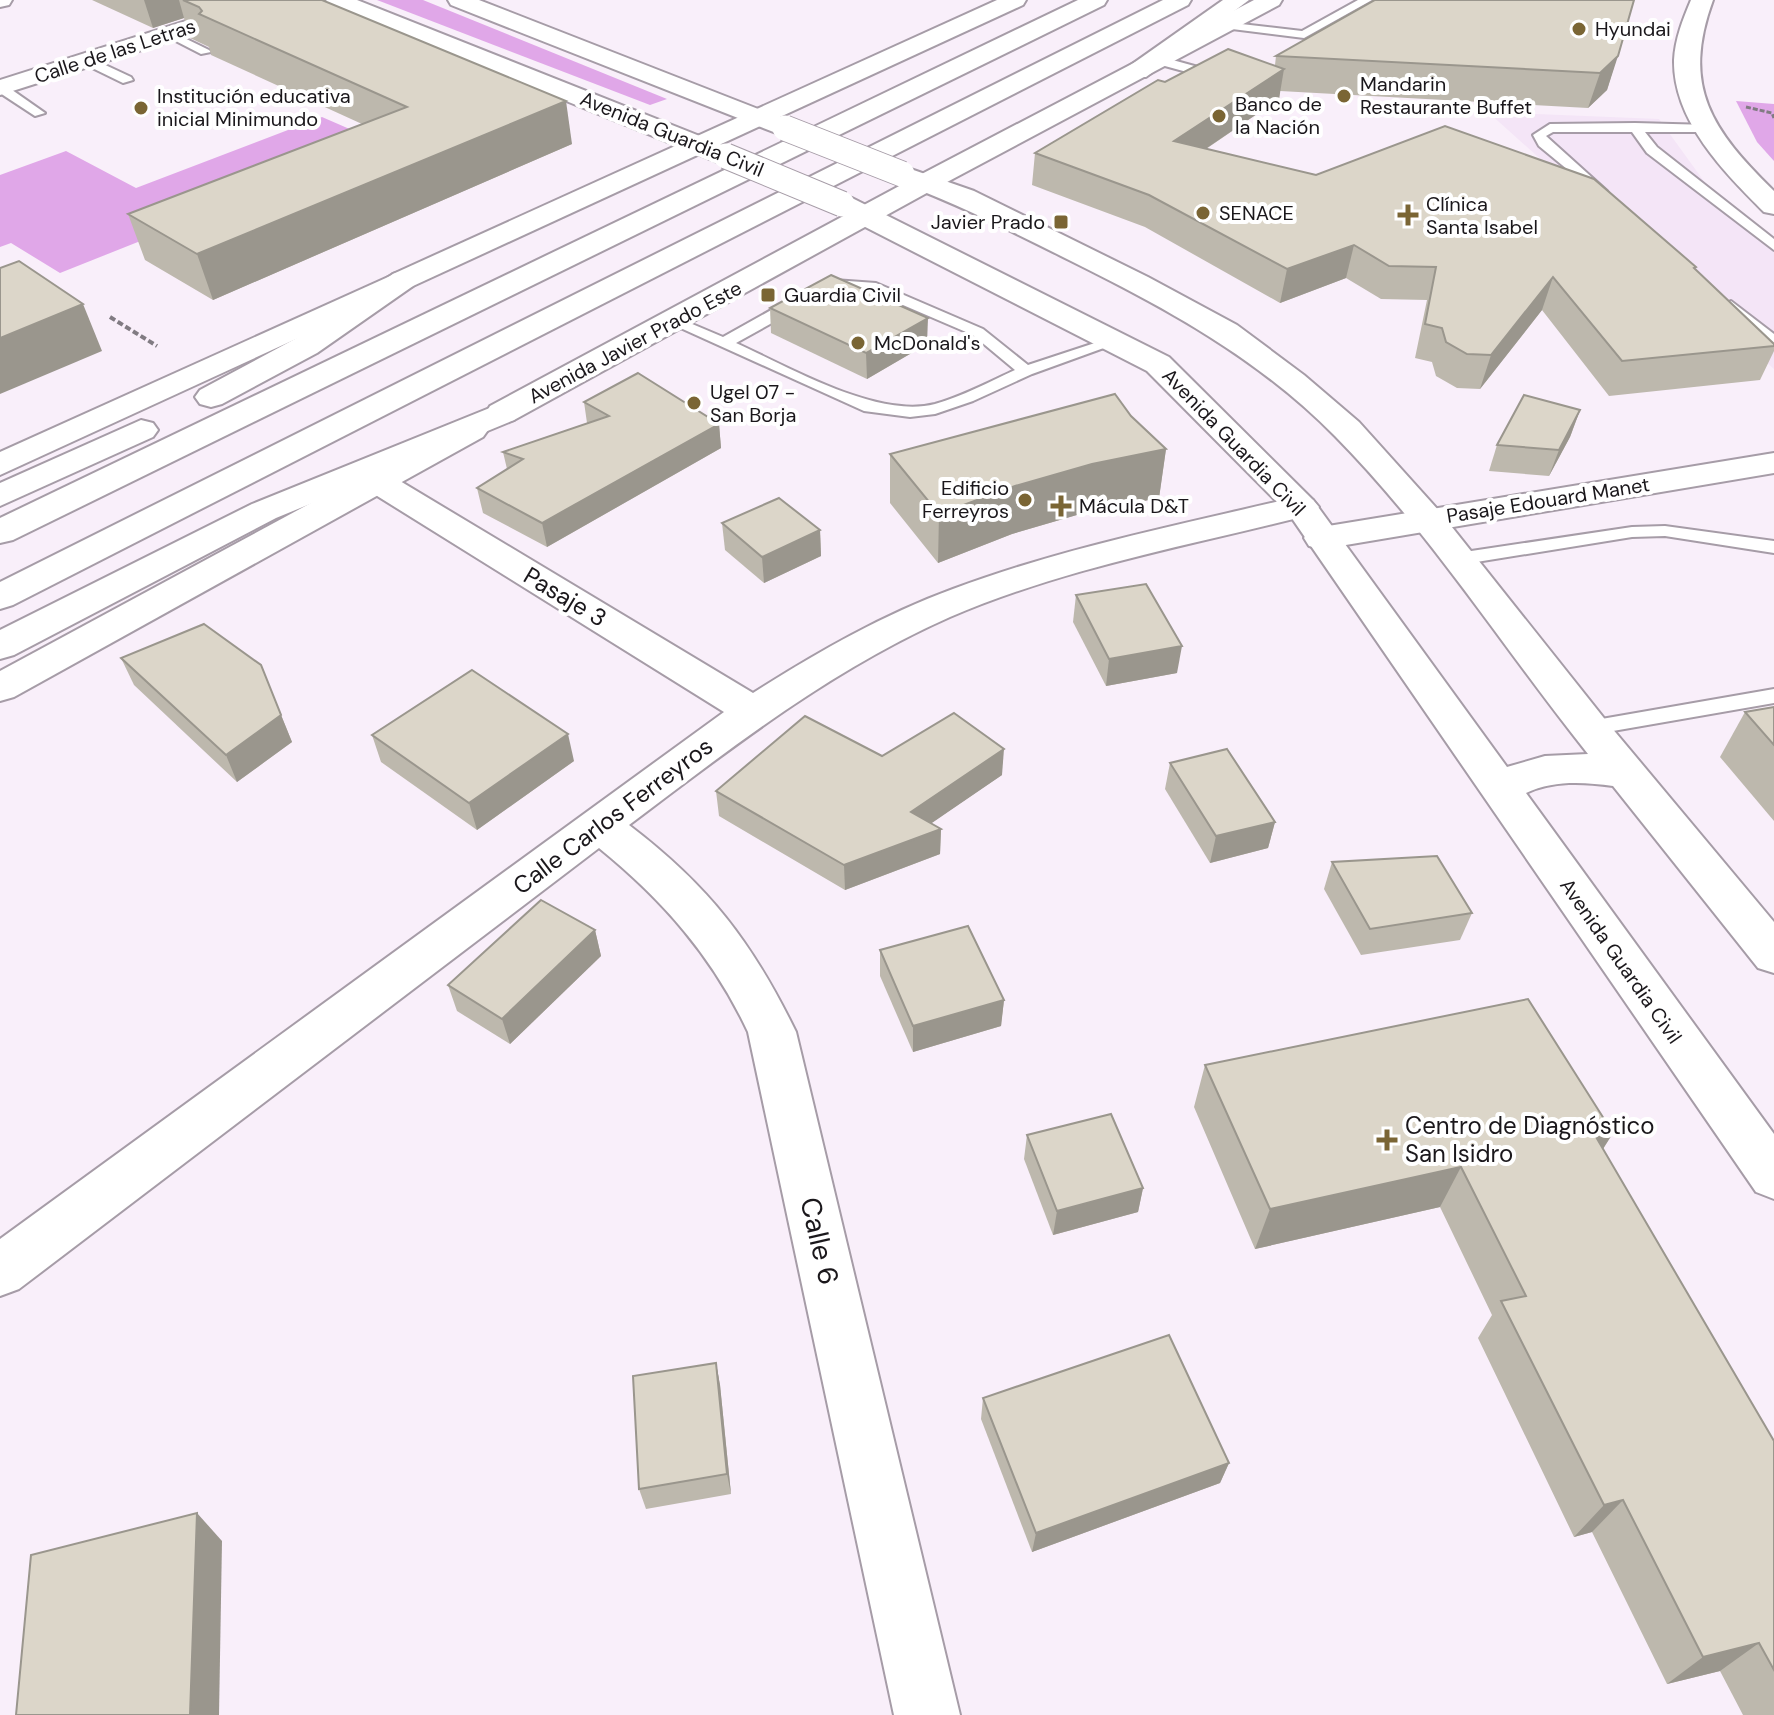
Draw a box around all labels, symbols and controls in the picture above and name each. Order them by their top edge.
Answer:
street label: Calle de las Letras [31,13,199,89]
place label: Hyundai [1595,16,1671,42]
marker: Hyundai [1570,20,1588,38]
place label: Mandarin Restaurante Buffet [1360,71,1532,120]
place label: Institución educativa inicial Minimundo [157,83,351,132]
street label: Avenida Guardia Civil [576,85,768,183]
marker: Mandarin Restaurante Buffet [1335,87,1353,105]
place label: Banco de la Nación [1235,91,1322,140]
marker: Institución educativa inicial Minimundo [132,99,150,117]
marker: Banco de la Nación [1210,107,1228,125]
place label: Clínica Santa Isabel [1426,191,1538,240]
place label: SENACE [1219,200,1294,226]
marker: SENACE [1194,204,1212,222]
marker: Clínica Santa Isabel [1397,204,1419,226]
place label: Javier Prado [931,209,1045,235]
marker: Javier Prado [1052,213,1070,231]
street label: Avenida Javier Prado Este [524,275,746,409]
place label: Guardia Civil [784,282,901,308]
marker: Guardia Civil [759,286,777,304]
place label: McDonald's [874,330,980,356]
marker: McDonald's [849,334,867,352]
street label: Avenida Guardia Civil [1157,363,1311,521]
place label: Ugel 07 - San Borja [710,379,796,428]
marker: Ugel 07 - San Borja [685,394,703,412]
street label: Pasaje Edouard Manet [1445,471,1652,529]
place label: Edificio Ferreyros [922,475,1009,524]
marker: Edificio Ferreyros [1016,491,1034,509]
place label: Mácula D&T [1079,493,1189,519]
marker: Mácula D&T [1050,495,1072,517]
street label: Pasaje 3 [518,560,612,633]
street label: Calle Carlos Ferreyros [506,730,719,901]
street label: Avenida Guardia Civil [1554,873,1688,1049]
place label: Centro de Diagnóstico San Isidro [1405,1110,1655,1169]
marker: Centro de Diagnóstico San Isidro [1376,1129,1398,1151]
street label: Calle 6 [792,1194,848,1289]

